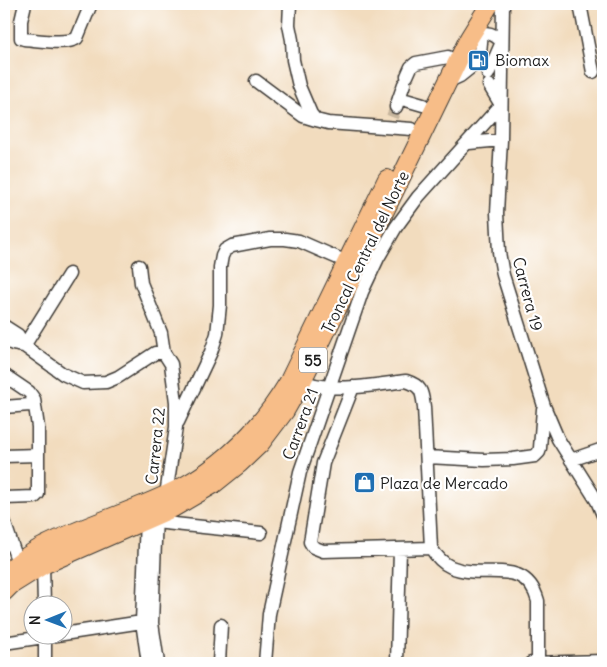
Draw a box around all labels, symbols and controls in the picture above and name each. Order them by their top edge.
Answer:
fuel station icon: Biomax [467,48,491,72]
place label: Biomax [495,50,549,70]
street label: Troncal Central del Norte [317,168,413,336]
street label: Carrera 19 [509,255,547,333]
road number: 55 [299,348,327,372]
street label: Carrera 21 [278,385,322,463]
street label: Carrera 22 [141,406,169,486]
shop icon: Plaza de Mercado [352,471,376,495]
place label: Plaza de Mercado [380,473,508,493]
north arrow [22,594,72,644]
text: N [26,615,44,625]

